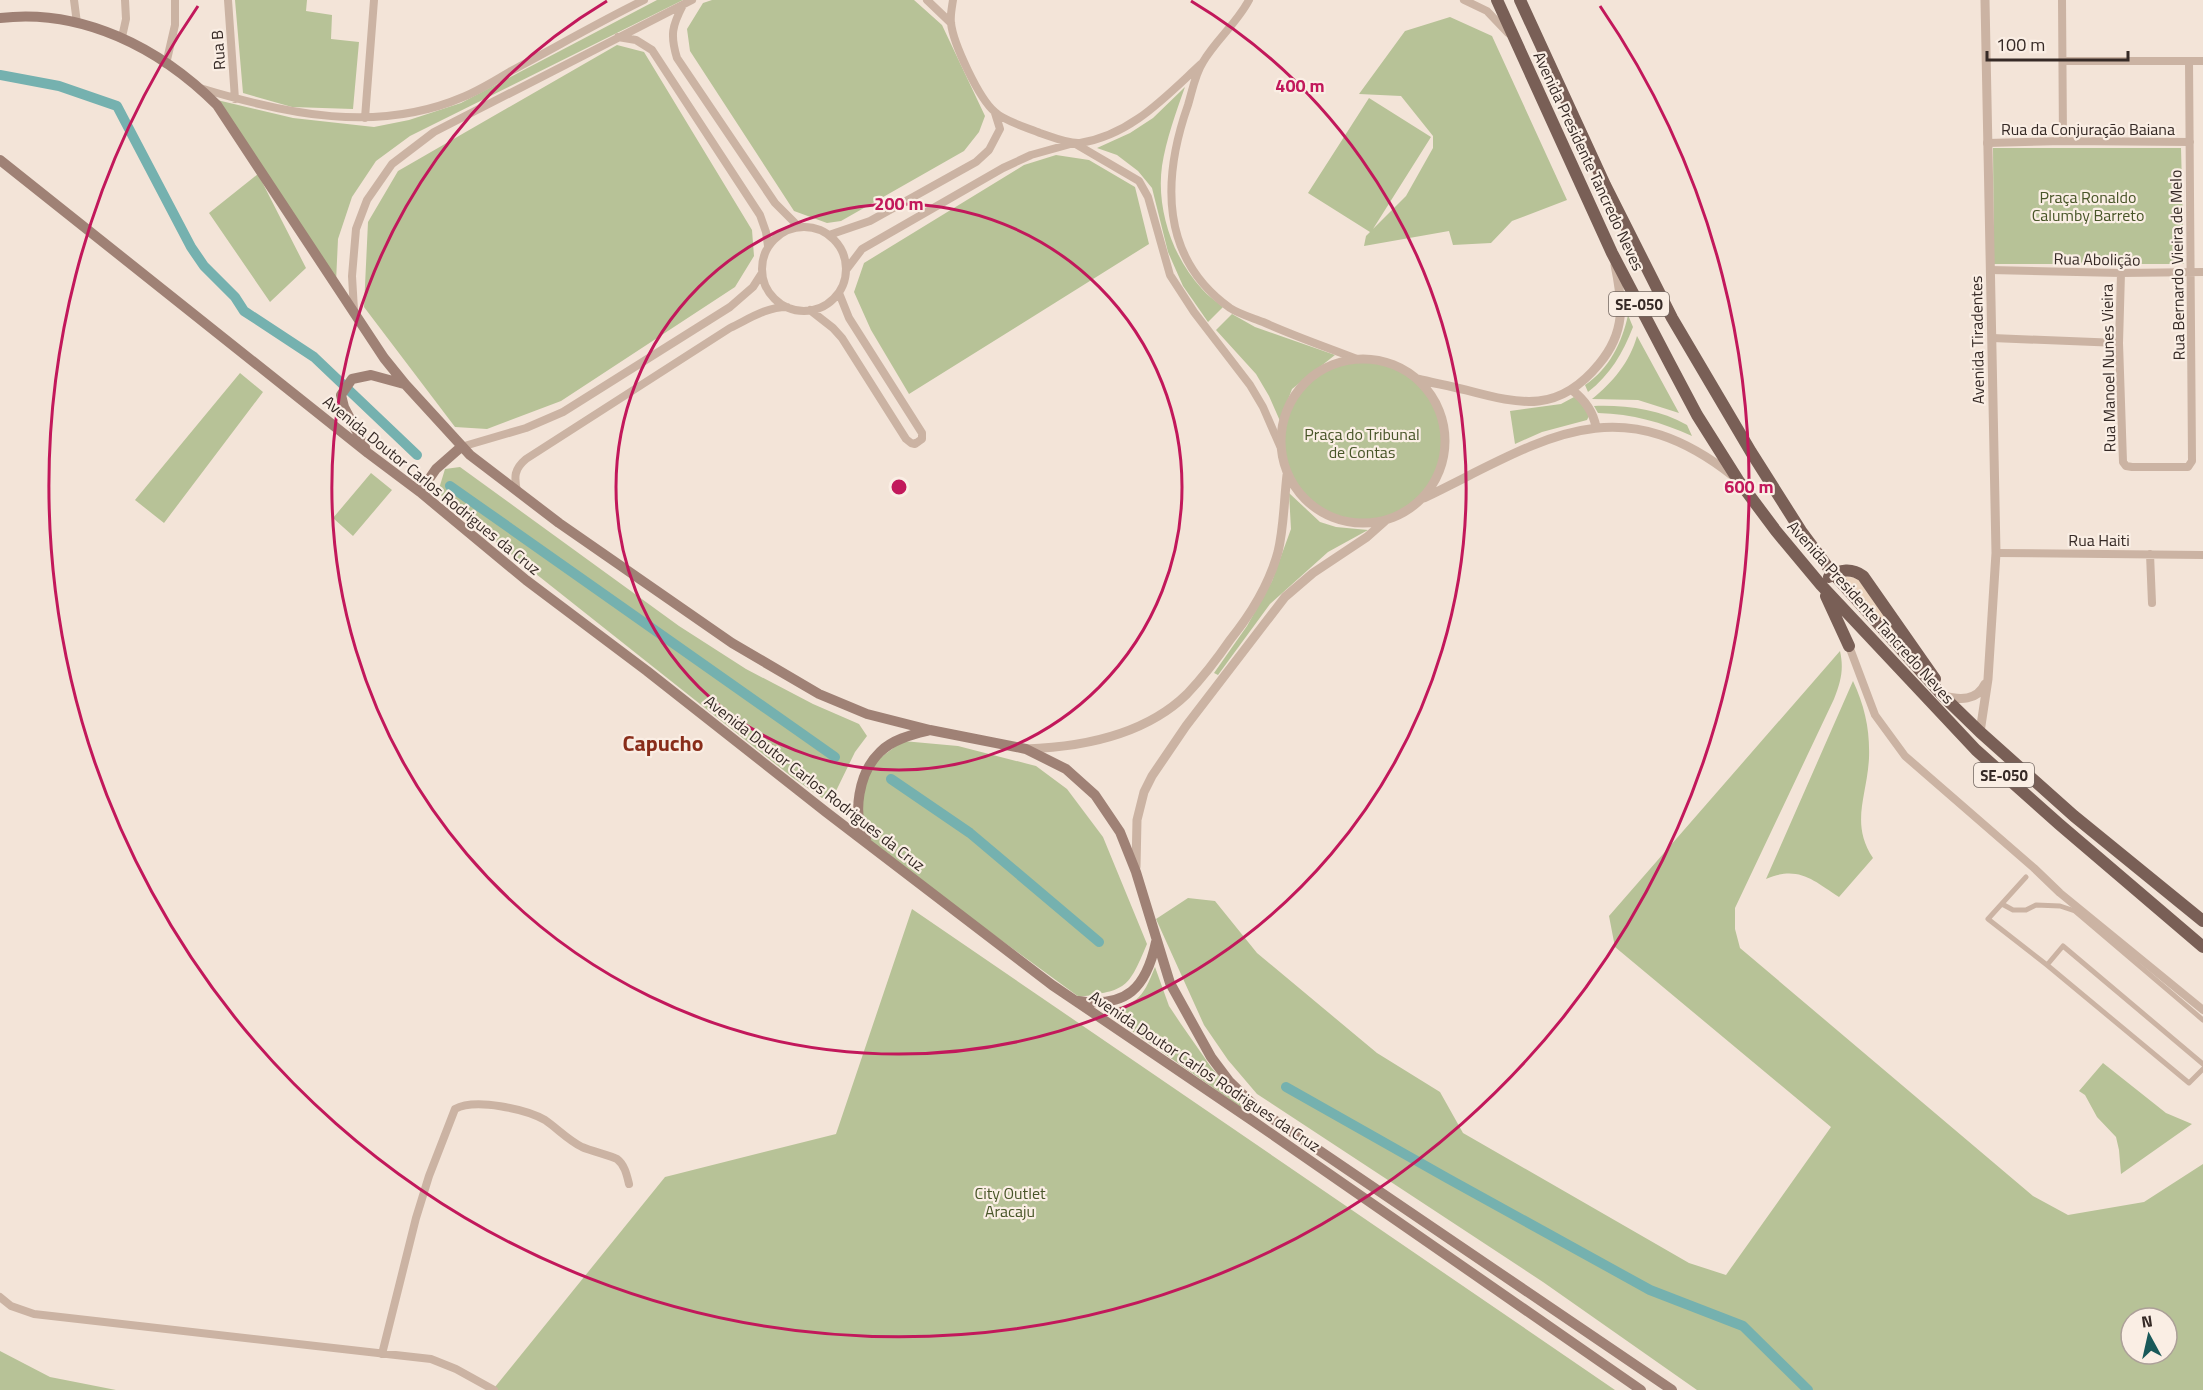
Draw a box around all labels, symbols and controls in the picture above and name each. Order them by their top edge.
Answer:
scale bar [1987,24,2128,62]
street label: Rua B [205,29,231,71]
text: 100 m [1996,31,2045,58]
street label: Avenida Presidente Tancredo Neves [1528,47,1650,275]
text: 400 m [1275,72,1325,99]
street label: Rua da Conjuração Baiana [2001,117,2175,141]
street label: Rua Bernardo Vieira de Melo [2163,169,2191,361]
park label: Praça Ronaldo Calumby Barreto [2032,185,2144,227]
text: 200 m [874,190,924,217]
street label: Rua Abolição [2053,246,2141,272]
street label: Avenida Tiradentes [1964,275,1990,405]
street label: Rua Manoel Nunes Vieira [2095,284,2121,452]
road number: SE-050 [1609,292,1669,316]
street label: Avenida Doutor Carlos Rodrigues da Cruz [318,389,546,581]
park label: Praça do Tribunal de Contas [1304,422,1420,464]
text: 600 m [1724,473,1774,500]
centre of rings [889,477,909,497]
street label: Avenida Presidente Tancredo Neves [1782,515,1960,709]
street label: Rua Haiti [2068,528,2130,552]
street label: Avenida Doutor Carlos Rodrigues da Cruz [700,689,930,877]
district label: Capucho [622,726,704,760]
road number: SE-050 [1974,763,2034,787]
street label: Avenida Doutor Carlos Rodrigues da Cruz [1085,984,1325,1158]
park label: City Outlet Aracaju [974,1181,1046,1223]
north arrow [2119,1306,2179,1366]
text: N [2140,1308,2154,1334]

